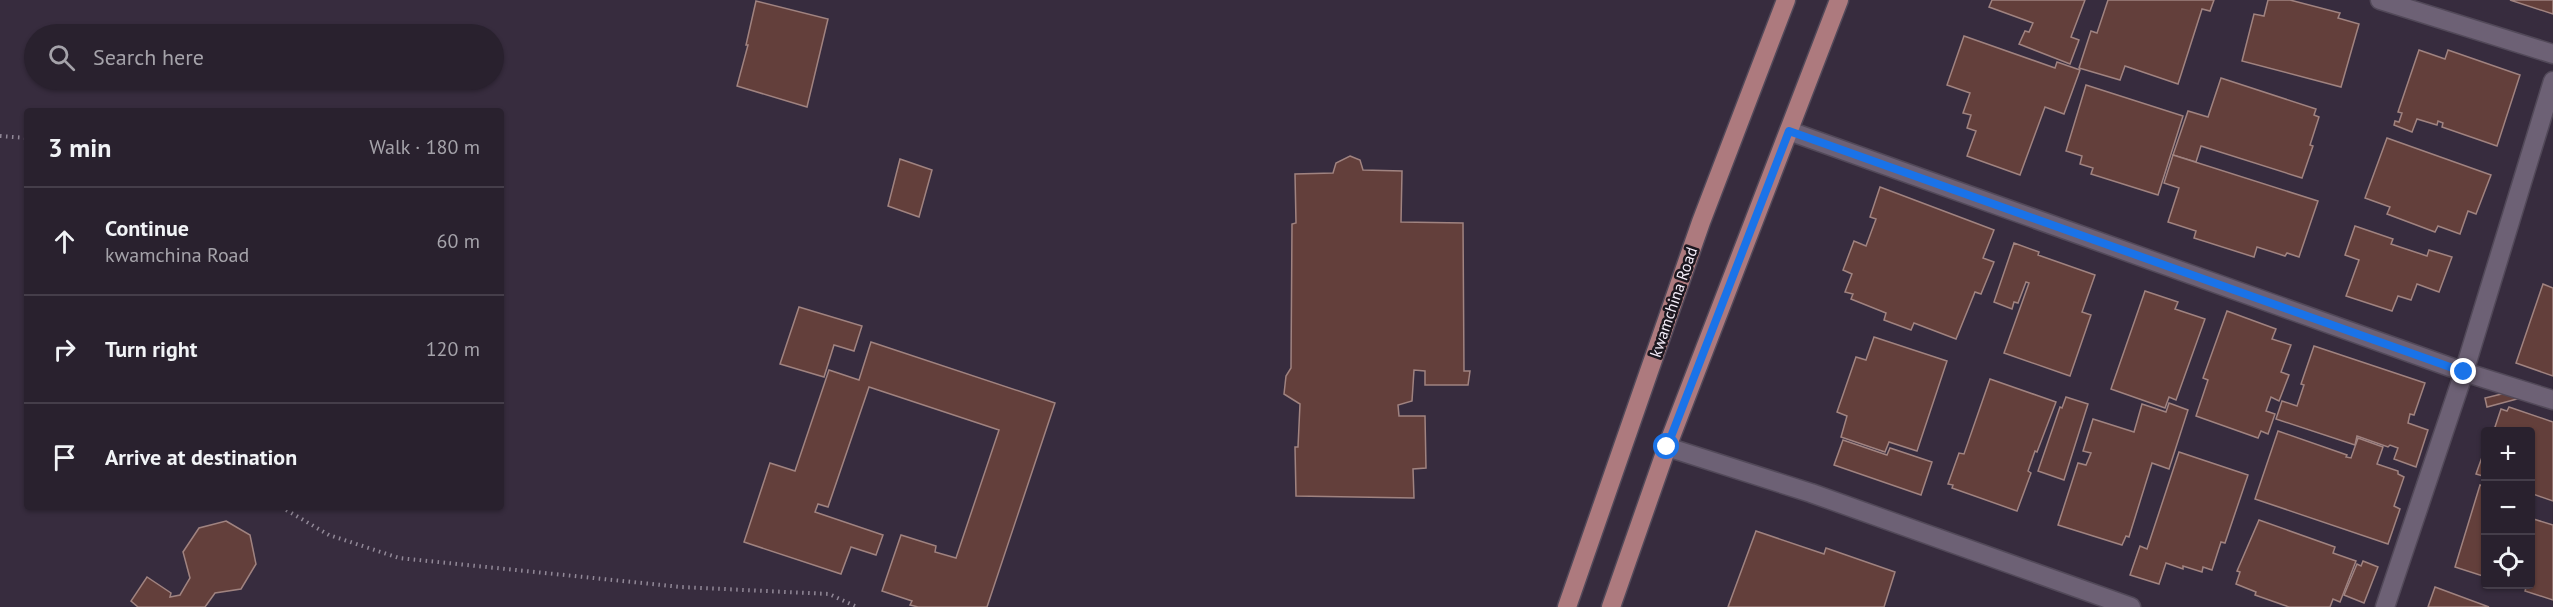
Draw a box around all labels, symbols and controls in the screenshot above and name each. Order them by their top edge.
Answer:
search box [24,24,504,90]
icon: search [45,41,78,74]
text: Search here [93,43,204,71]
text: 3 min [48,131,111,164]
text: Walk · 180 m [369,134,480,160]
text: Continue [105,214,189,242]
icon: ahead [48,225,81,258]
text: 60 m [437,228,480,254]
text: kwamchina Road [105,242,249,268]
street label: kwamchina Road [1645,244,1701,360]
icon: right [48,333,81,366]
text: Turn right [105,335,197,363]
text: 120 m [426,336,480,362]
route end [2450,358,2476,384]
map controls [2481,427,2535,589]
button: + [2481,427,2535,481]
route start [1653,433,1679,459]
icon: arrive [48,441,81,474]
text: Arrive at destination [105,443,297,471]
button: − [2481,481,2535,535]
button: locate [2481,535,2535,589]

